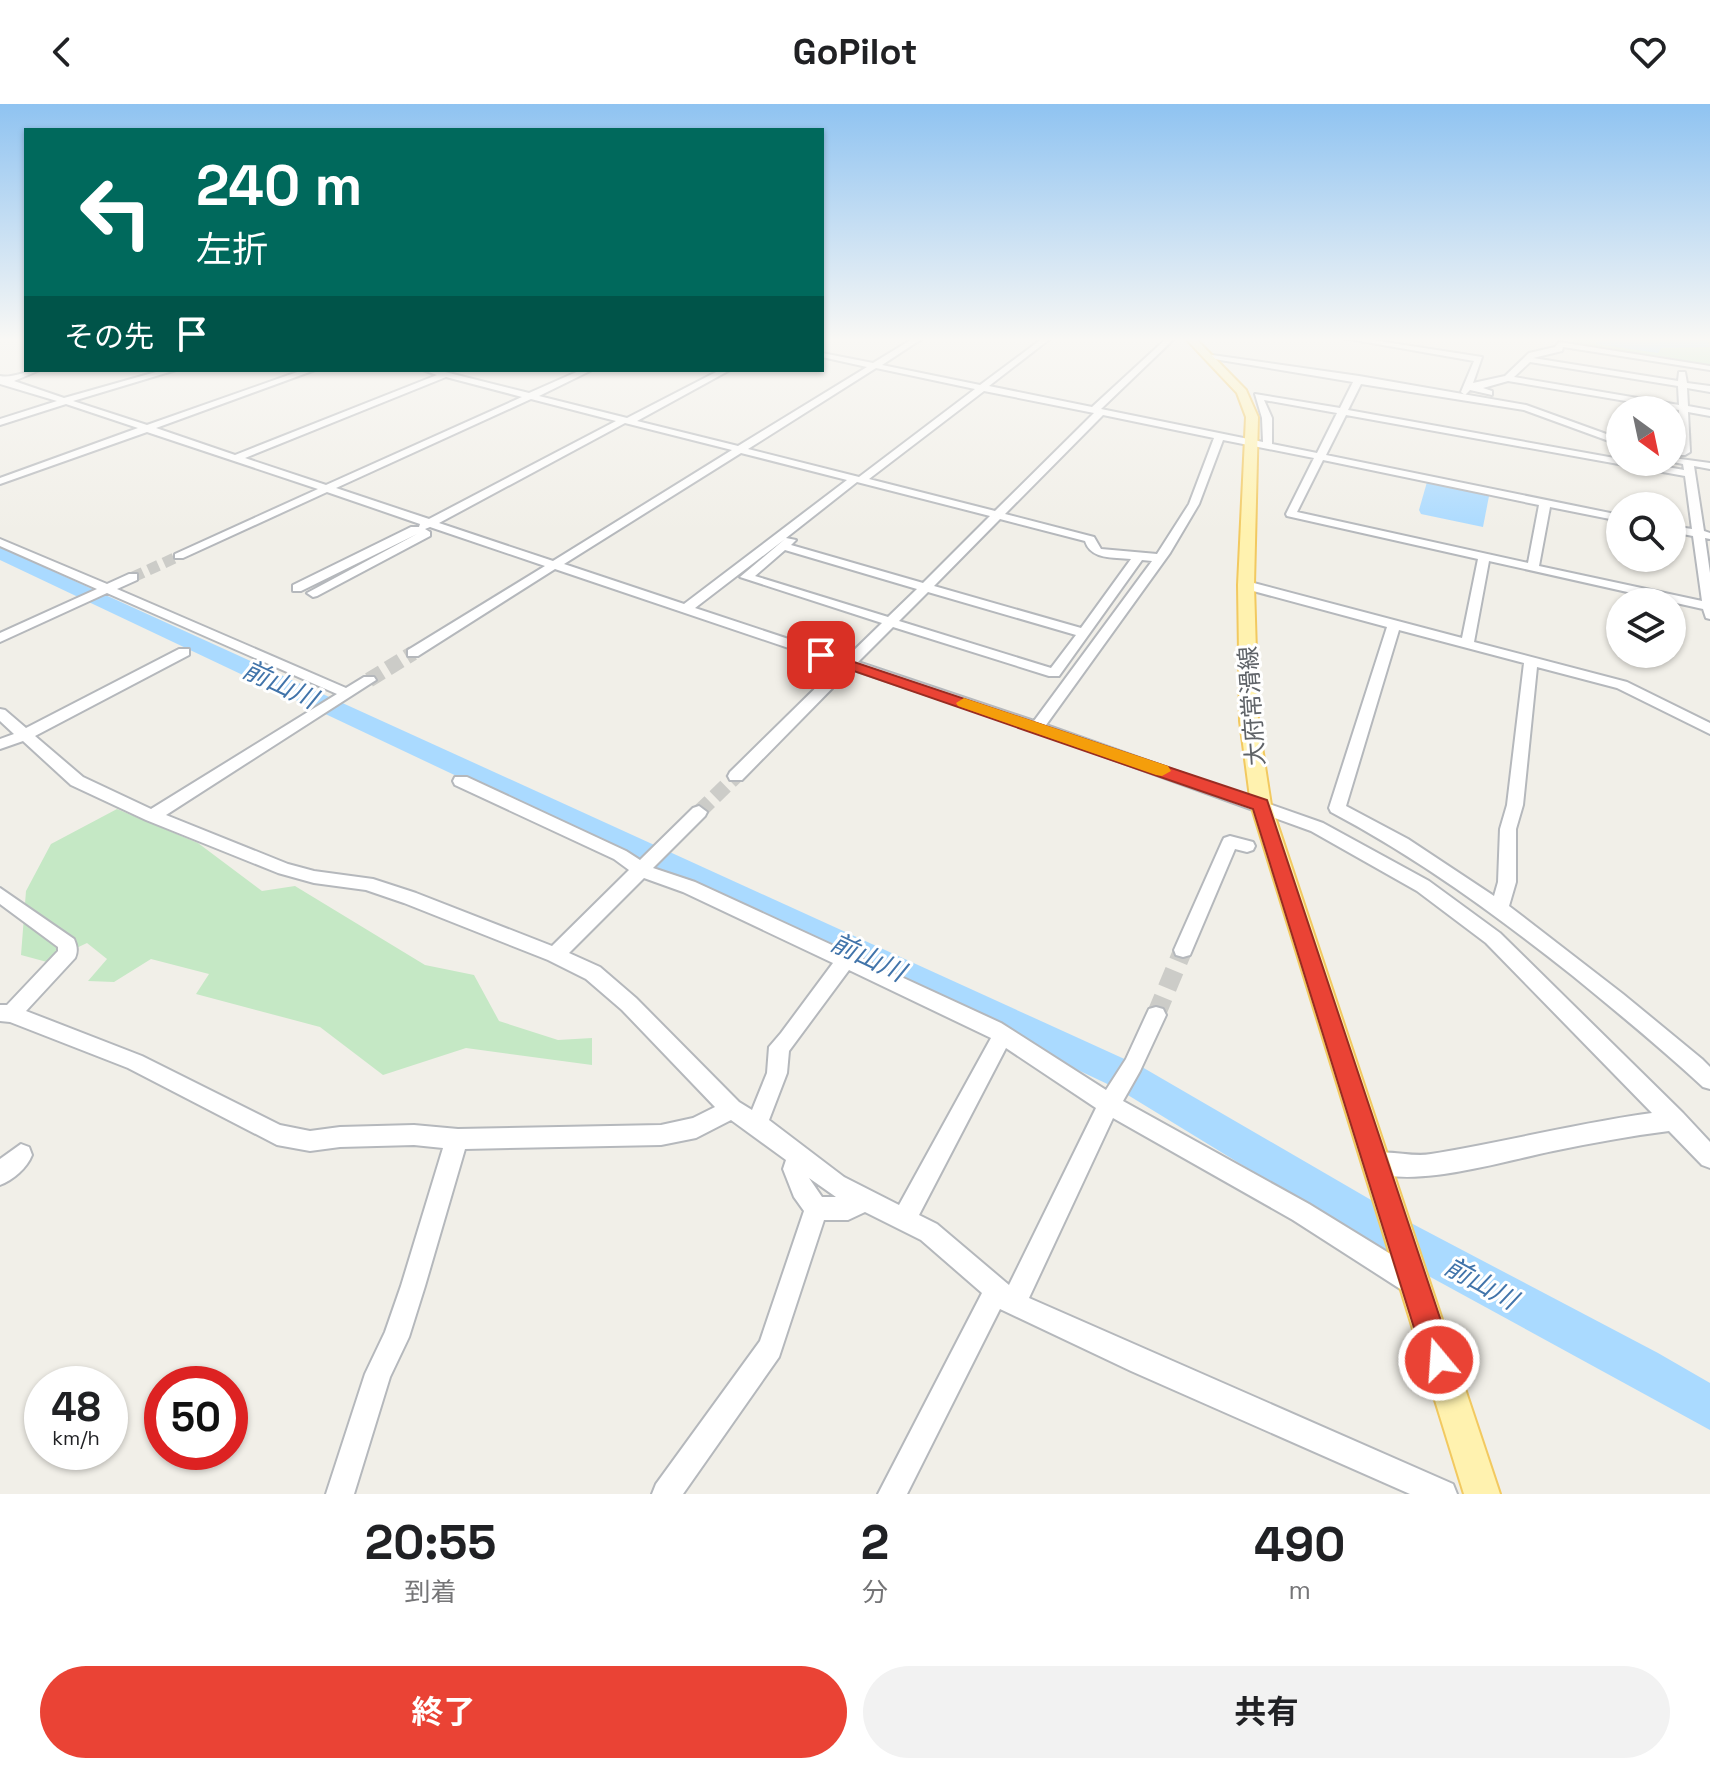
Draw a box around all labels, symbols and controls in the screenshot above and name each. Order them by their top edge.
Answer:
text: GoPilot [793,29,917,75]
icon: back [40,30,84,74]
icon: heart [1626,30,1670,74]
text: 240 m [196,150,362,221]
icon: left [64,160,168,264]
text: 左折 [196,227,268,273]
icon: arrive [170,312,214,356]
text: その先 [64,317,154,356]
north arrow [1606,396,1686,476]
map controls [1606,396,1686,668]
button: search [1606,492,1686,572]
button: layers [1606,588,1686,668]
pin [787,621,855,689]
icon: arrive [799,633,843,677]
street label: 大府常滑線 [1232,645,1271,767]
water label: 前山川 [237,652,325,717]
water label: 前山川 [825,925,913,990]
water label: 前山川 [1439,1249,1526,1318]
position arrow [1397,1318,1481,1402]
speed limit sign: 50 [144,1366,248,1470]
text: 48 [51,1382,101,1433]
text: km/h [52,1425,100,1451]
text: 20:55 [365,1512,496,1573]
text: 2 [861,1512,889,1573]
text: 490 [1254,1514,1345,1575]
text: m [1288,1573,1311,1607]
text: 到着 [404,1575,456,1609]
text: 分 [862,1575,888,1609]
button: 終了 [40,1666,847,1758]
button: 共有 [863,1666,1670,1758]

